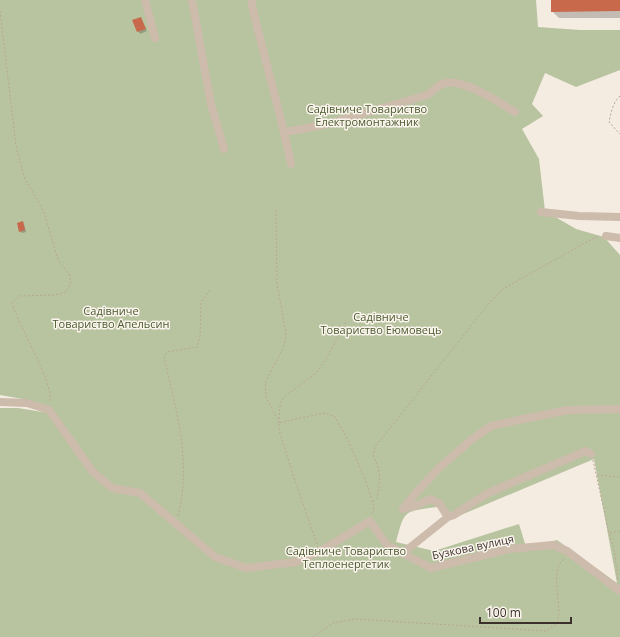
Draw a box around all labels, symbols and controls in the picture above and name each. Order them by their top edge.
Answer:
park label: Садівниче Товариство Електромонтажник [307,101,428,129]
park label: Садівниче Товариство Апельсин [52,303,170,331]
park label: Садівниче Товариство Еюмовець [321,309,441,337]
street label: Бузкова вулиця [431,531,515,563]
park label: Садівниче Товариство Теплоенергетик [286,543,407,571]
scale bar [480,599,571,625]
text: 100 m [486,604,521,621]

